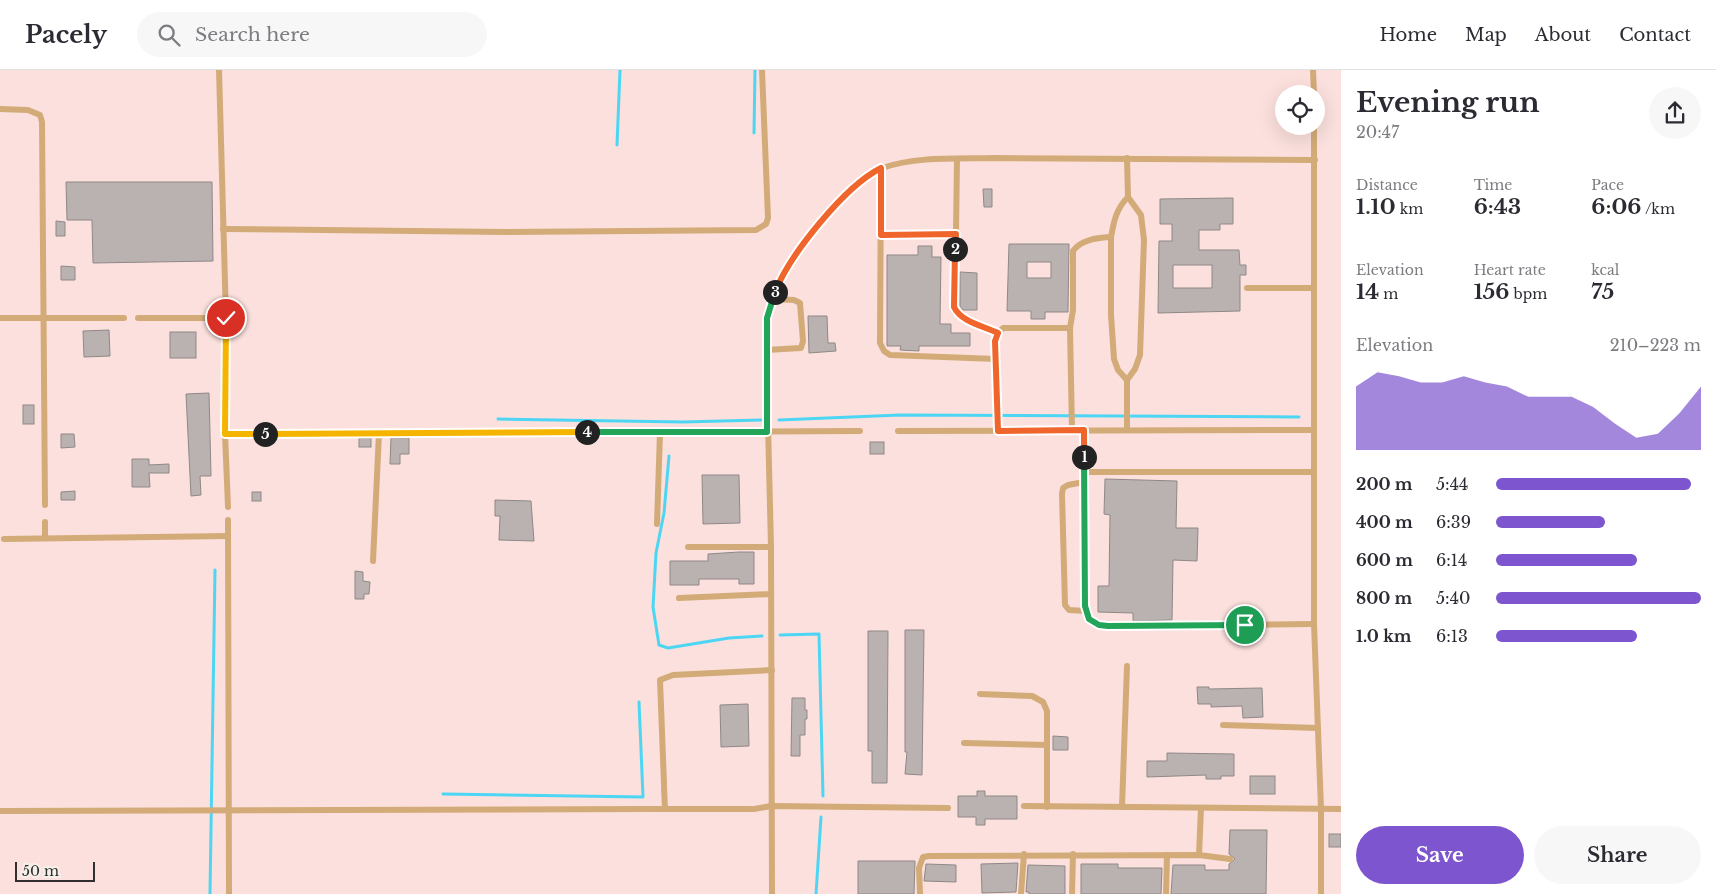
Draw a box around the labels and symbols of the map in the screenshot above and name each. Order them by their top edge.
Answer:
pin: 2 [942,236,968,262]
pin: 3 [762,280,788,304]
pin [205,297,247,339]
pin: 4 [574,420,600,444]
pin: 5 [252,422,278,446]
pin: 1 [1072,444,1096,470]
pin [1224,604,1266,646]
scale bar [15,859,95,882]

